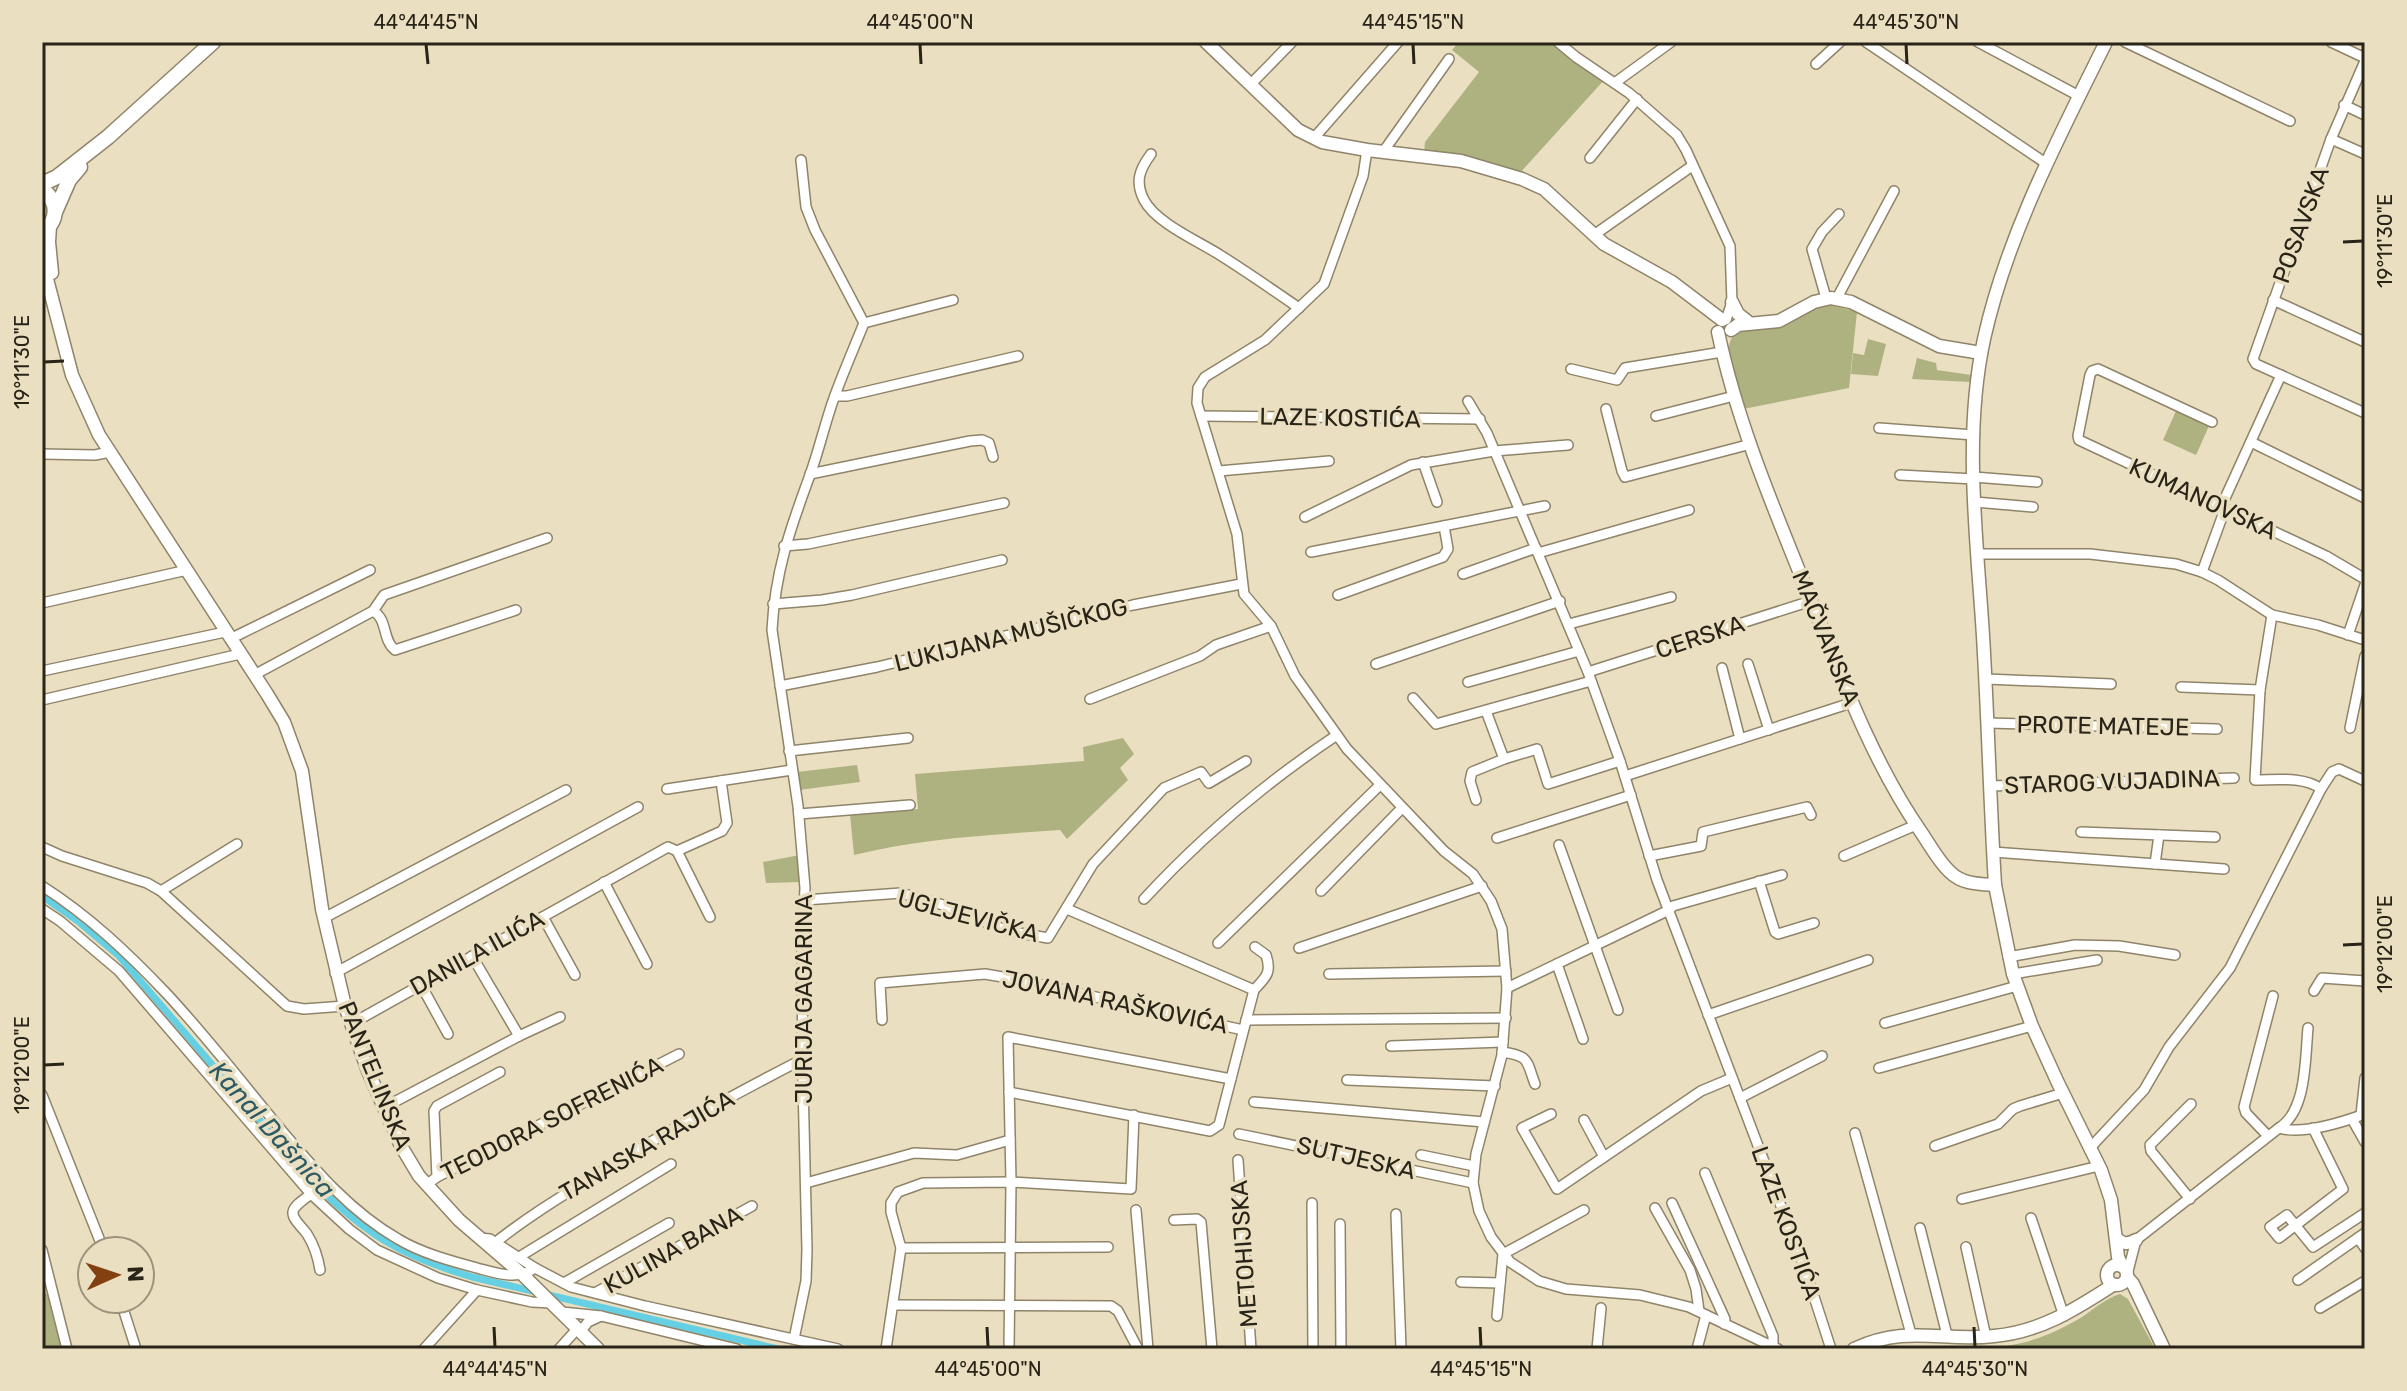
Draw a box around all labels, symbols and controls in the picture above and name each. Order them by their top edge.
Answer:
text: 44°44'45"N [373,10,479,34]
text: 44°45'00"N [866,10,974,34]
text: 44°45'15"N [1362,10,1464,34]
text: 44°45'30"N [1853,10,1959,34]
street label: POSAVSKA [2267,163,2335,287]
text: 19°11'30"E [2373,194,2397,288]
text: 19°11'30"E [10,315,34,409]
street label: LAZE KOSTIĆA [1259,403,1421,433]
street label: KUMANOVSKA [2125,453,2281,545]
street label: MAČVANSKA [1786,566,1866,710]
street label: LUKIJANA MUŠIČKOG [891,592,1131,678]
street label: CERSKA [1652,610,1748,664]
street label: PROTE MATEJE [2016,710,2190,742]
street label: STAROG VUJADINA [2004,764,2220,800]
street label: UGLJEVIČKA [894,884,1042,948]
street label: JURIJA GAGARINA [790,894,818,1104]
text: 19°12'00"E [2373,895,2397,993]
street label: DANILA ILIĆA [405,905,549,1001]
street label: JOVANA RAŠKOVIĆA [1000,964,1230,1040]
street label: PANTELINSKA [332,998,418,1154]
text: 19°12'00"E [10,1016,34,1114]
street label: TEODORA SOFRENIĆA [437,1051,667,1187]
water label: Kanal Dašnica [203,1056,341,1204]
street label: TANASKA RAJIĆA [555,1085,739,1207]
street label: SUTJESKA [1294,1131,1418,1185]
street label: LAZE KOSTIĆA [1745,1142,1827,1304]
street label: METOHIJSKA [1225,1179,1263,1329]
street label: KULINA BANA [599,1200,747,1300]
north arrow [76,1235,156,1315]
text: N [122,1265,149,1283]
text: 44°44'45"N [442,1357,548,1381]
text: 44°45'00"N [934,1357,1042,1381]
text: 44°45'15"N [1430,1357,1532,1381]
text: 44°45'30"N [1922,1357,2028,1381]

